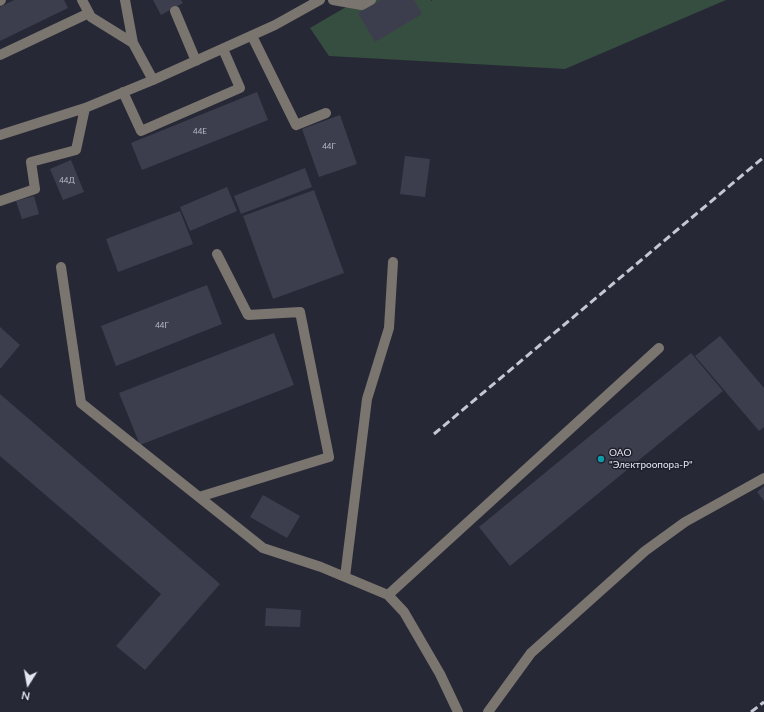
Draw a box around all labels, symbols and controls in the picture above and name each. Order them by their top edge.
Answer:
house number: 44Е [193,126,207,136]
house number: 44Г [322,141,336,151]
house number: 44Д [59,175,75,185]
house number: 44Г [155,320,169,330]
place label: ОАО "Электроопора-Р" [609,447,693,470]
marker: ОАО "Электроопора-Р" [596,454,606,464]
north arrow [8,664,48,704]
text: N [20,689,31,703]

